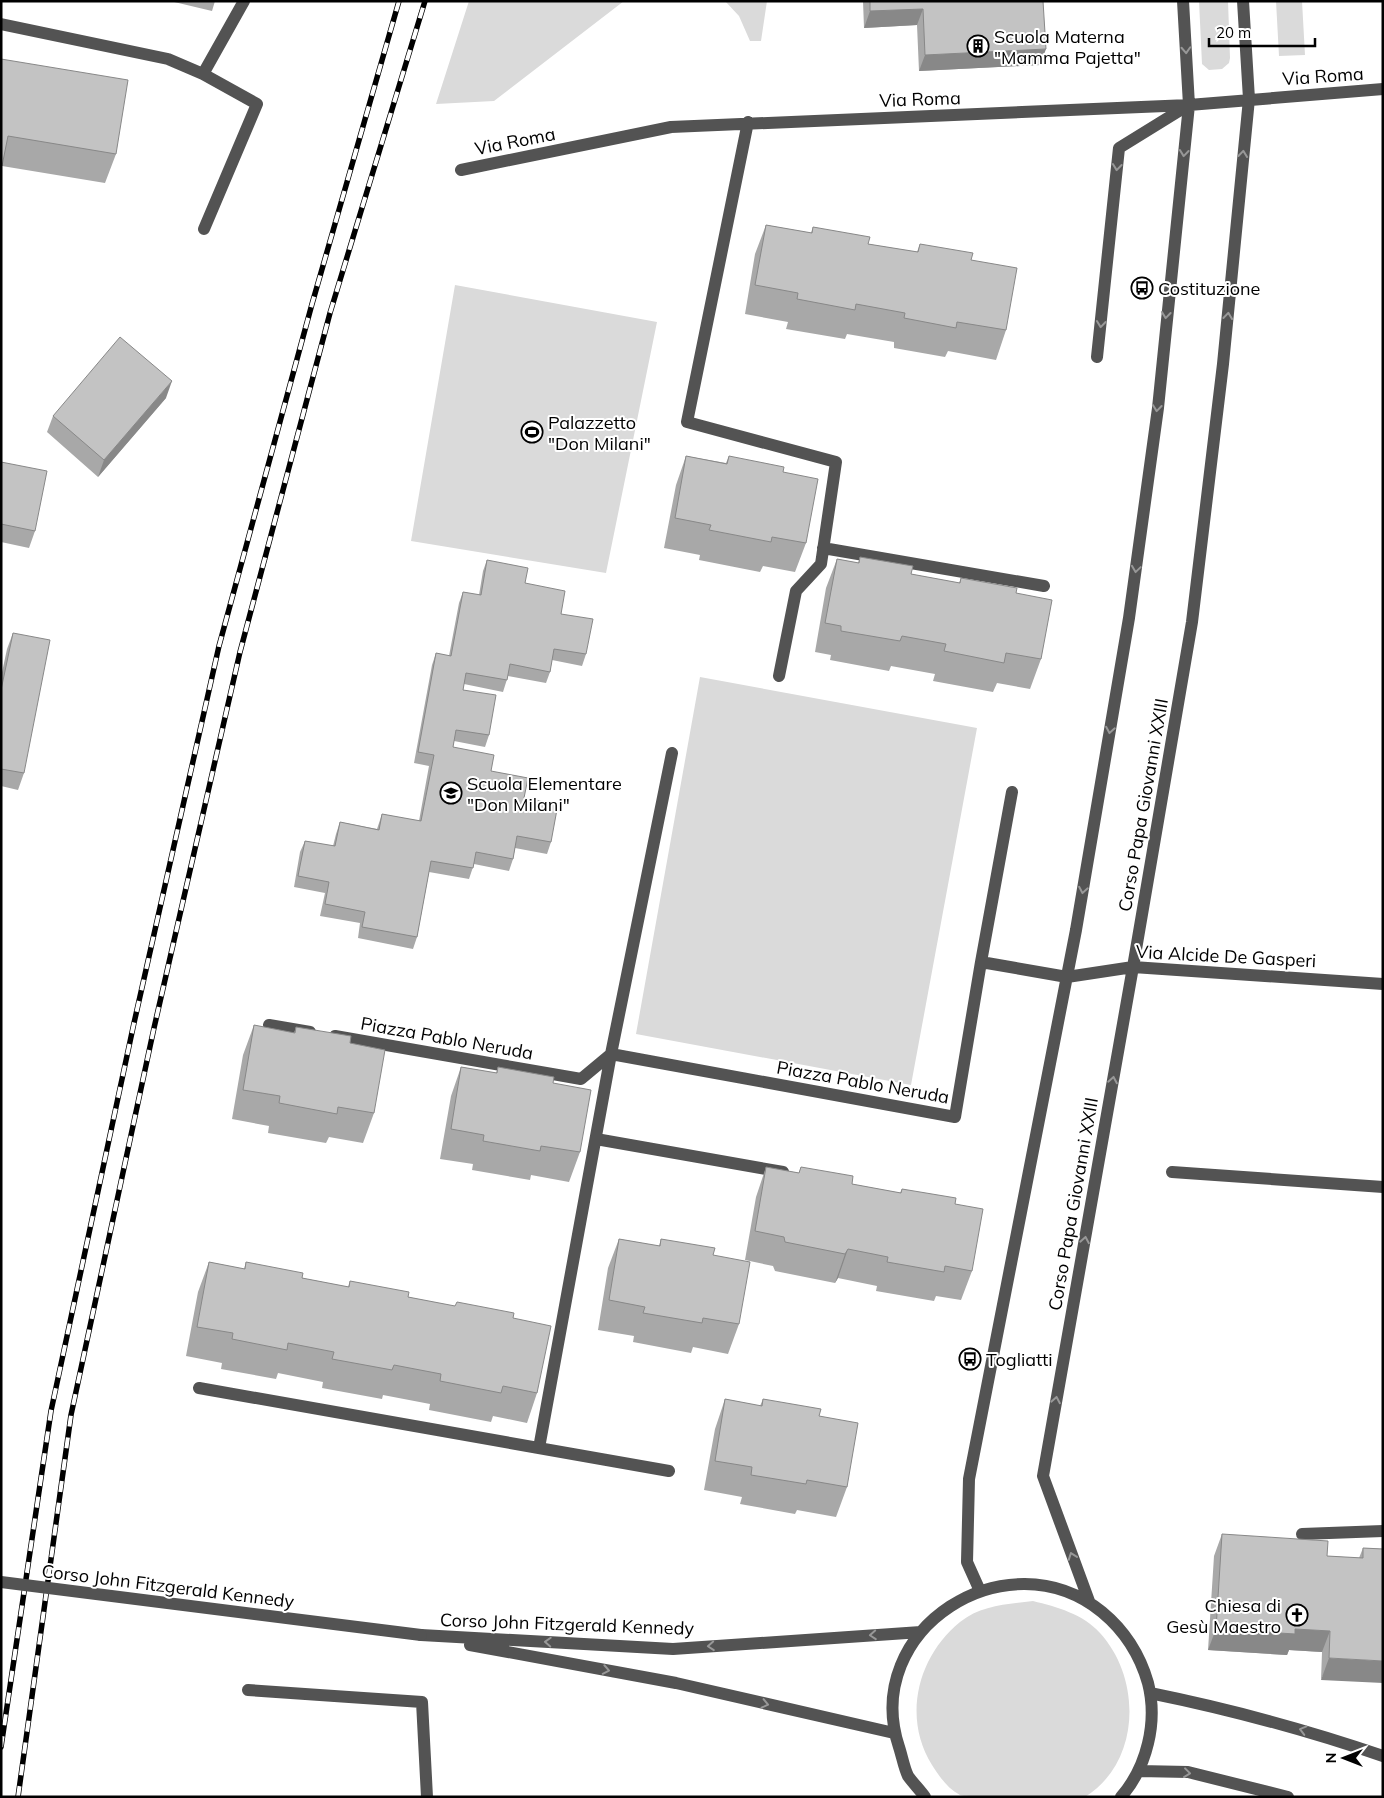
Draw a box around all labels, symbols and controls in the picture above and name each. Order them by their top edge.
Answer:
scale bar [1209,15,1315,47]
text: 20 m [1216,23,1251,42]
place label: Scuola Materna "Mamma Pajetta" [994,25,1141,69]
building icon: Scuola Materna "Mamma Pajetta" [966,34,990,58]
one-way arrow [1181,46,1191,54]
street label: Via Roma [1282,62,1364,90]
street label: Via Roma [879,86,961,112]
street label: Via Roma [473,122,557,160]
one-way arrow [1179,150,1190,158]
one-way arrow [1238,150,1249,158]
one-way arrow [1112,163,1123,171]
bus stop icon: Costituzione [1130,276,1154,300]
place label: Costituzione [1158,277,1260,300]
one-way arrow [1161,311,1172,319]
one-way arrow [1222,312,1233,320]
one-way arrow [1096,320,1107,328]
one-way arrow [1152,405,1163,413]
place label: Palazzetto "Don Milani" [548,411,651,455]
sports icon: Palazzetto "Don Milani" [520,420,544,444]
one-way arrow [1131,566,1142,574]
street label: Corso Papa Giovanni XXIII [1113,697,1173,913]
one-way arrow [1106,726,1116,734]
place label: Scuola Elementare "Don Milani" [467,772,622,816]
school or university icon: Scuola Elementare "Don Milani" [439,781,463,805]
one-way arrow [1079,886,1089,894]
street label: Via Alcide De Gasperi [1135,940,1317,972]
street label: Piazza Pablo Neruda [359,1011,535,1065]
street label: Piazza Pablo Neruda [775,1055,951,1109]
one-way arrow [1108,1075,1118,1084]
street label: Corso Papa Giovanni XXIII [1043,1096,1103,1312]
one-way arrow [1079,1235,1089,1244]
bus stop icon: Togliatti [958,1347,982,1371]
place label: Togliatti [986,1348,1053,1371]
one-way arrow [1051,1395,1061,1404]
one-way arrow [1068,1552,1078,1561]
street label: Corso John Fitzgerald Kennedy [40,1559,296,1613]
place label: Chiesa di Gesù Maestro [1166,1594,1281,1638]
church icon: Chiesa di Gesù Maestro [1285,1603,1309,1627]
street label: Corso John Fitzgerald Kennedy [440,1608,695,1640]
one-way arrow [868,1629,876,1640]
one-way arrow [544,1637,552,1648]
one-way arrow [706,1640,714,1651]
one-way arrow [602,1664,611,1675]
one-way arrow [761,1698,770,1709]
one-way arrow [1299,1726,1308,1736]
north arrow [1319,1733,1369,1783]
text: N [1322,1753,1340,1763]
one-way arrow [1184,1767,1192,1778]

